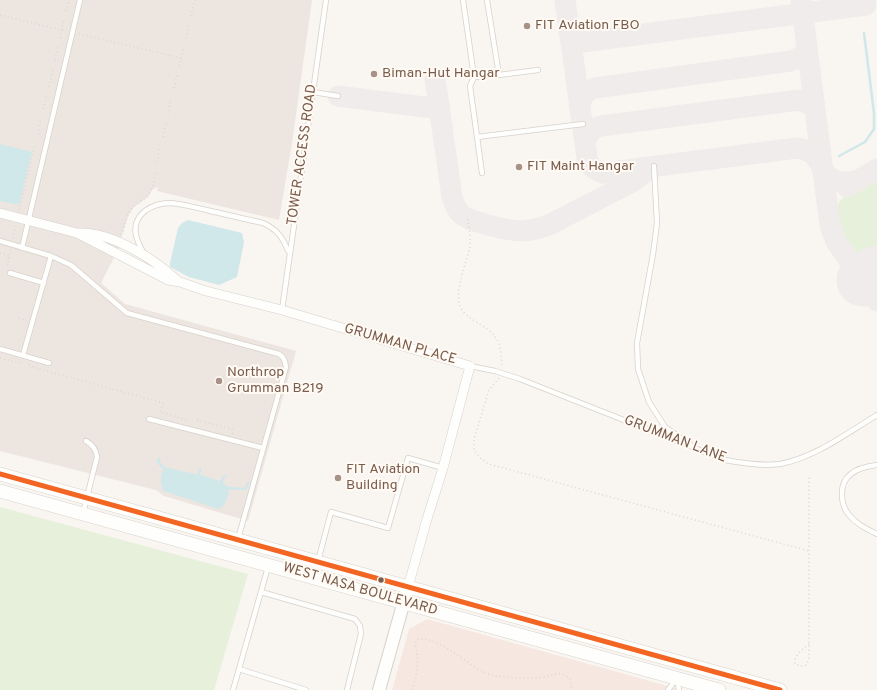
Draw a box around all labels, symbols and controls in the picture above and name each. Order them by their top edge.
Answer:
place label: FIT Aviation FBO [535,18,640,34]
marker: FIT Aviation FBO [522,21,532,31]
place label: Biman-Hut Hangar [382,66,500,82]
marker: Biman-Hut Hangar [369,69,379,79]
street label: TOWER ACCESS ROAD [285,83,321,227]
place label: FIT Maint Hangar [527,159,634,175]
marker: FIT Maint Hangar [514,162,524,172]
street label: GRUMMAN PLACE [342,321,458,369]
place label: Northrop Grumman B219 [227,365,324,398]
marker: Northrop Grumman B219 [214,376,224,386]
street label: GRUMMAN LANE [621,413,729,467]
place label: FIT Aviation Building [346,462,420,494]
marker: FIT Aviation Building [333,473,343,483]
street label: WEST NASA BOULEVARD [281,560,439,620]
unlabelled marker [376,575,386,585]

